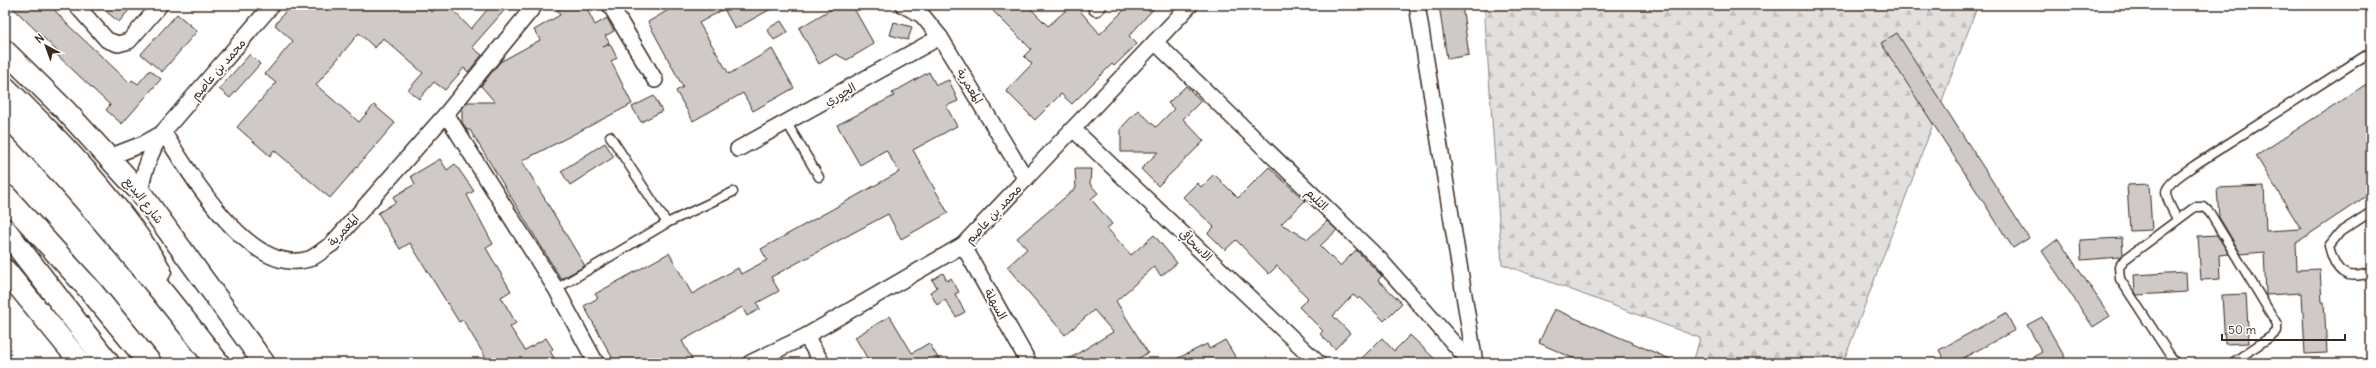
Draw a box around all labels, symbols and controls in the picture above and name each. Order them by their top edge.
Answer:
north arrow [26,26,66,66]
text: N [32,31,47,46]
street label: محمد بن عاصم [187,35,250,104]
street label: المعمرية [954,66,986,106]
street label: الجوري [822,79,859,110]
street label: شارع البديع [119,173,167,228]
street label: محمد بن عاصم [962,181,1026,248]
street label: الثليم [1301,185,1331,215]
street label: المعمرية [324,211,362,249]
street label: الاسحاقي [1175,226,1216,266]
street label: السهلة [981,286,1011,322]
scale bar [2222,316,2345,342]
text: 50 m [2228,322,2257,337]

